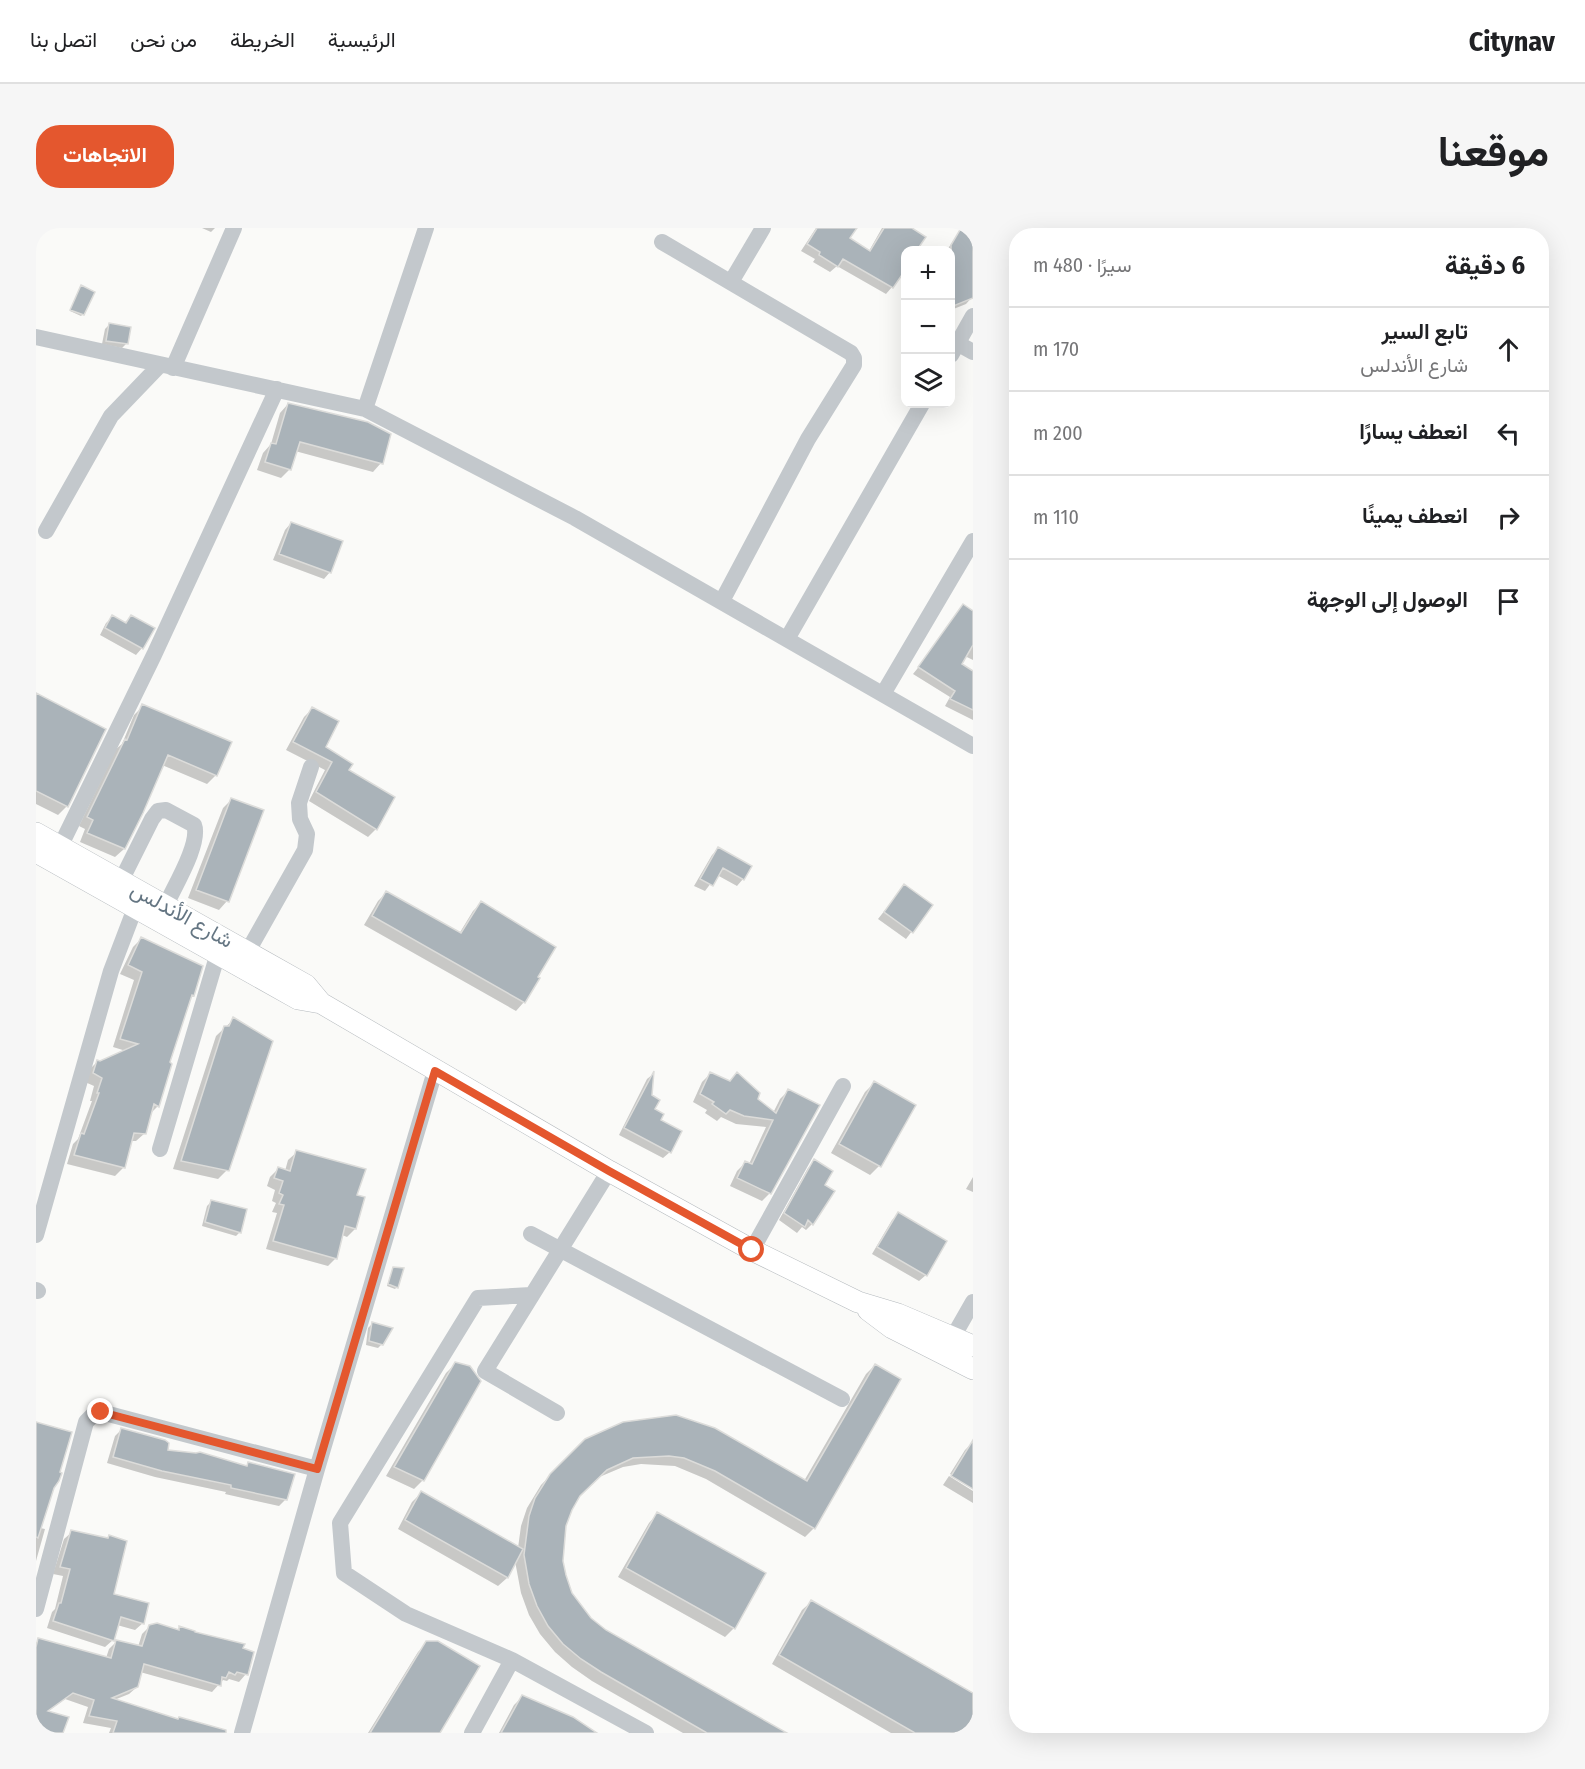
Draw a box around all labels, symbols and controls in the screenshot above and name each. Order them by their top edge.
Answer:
text: Citynav [1469,25,1555,58]
text: اتصل بنا [30,27,97,53]
text: من نحن [130,27,197,53]
text: الخريطة [230,27,295,53]
text: الرئيسية [328,27,396,53]
button: الاتجاهات [36,125,174,188]
text: موقعنا [1438,127,1549,177]
map controls [901,246,955,408]
button: + [901,246,955,300]
text: 6 دقيقة [1445,250,1525,281]
text: سيرًا · 480 m [1033,253,1132,277]
button: − [901,300,955,354]
text: تابع السير [1381,318,1468,345]
icon: ahead [1492,333,1525,366]
text: 170 m [1033,337,1079,361]
text: شارع الأندلس [1360,353,1468,377]
button: layers [901,354,955,408]
icon: left [1492,417,1525,450]
text: انعطف يسارًا [1359,418,1468,445]
text: 200 m [1033,421,1083,445]
icon: right [1492,501,1525,534]
text: انعطف يمينًا [1362,502,1468,529]
text: 110 m [1033,505,1079,529]
icon: arrive [1492,585,1525,618]
text: الوصول إلى الوجهة [1307,586,1468,613]
street label: شارع الأندلس [126,876,238,955]
route start [738,1236,764,1262]
route end [87,1398,113,1424]

